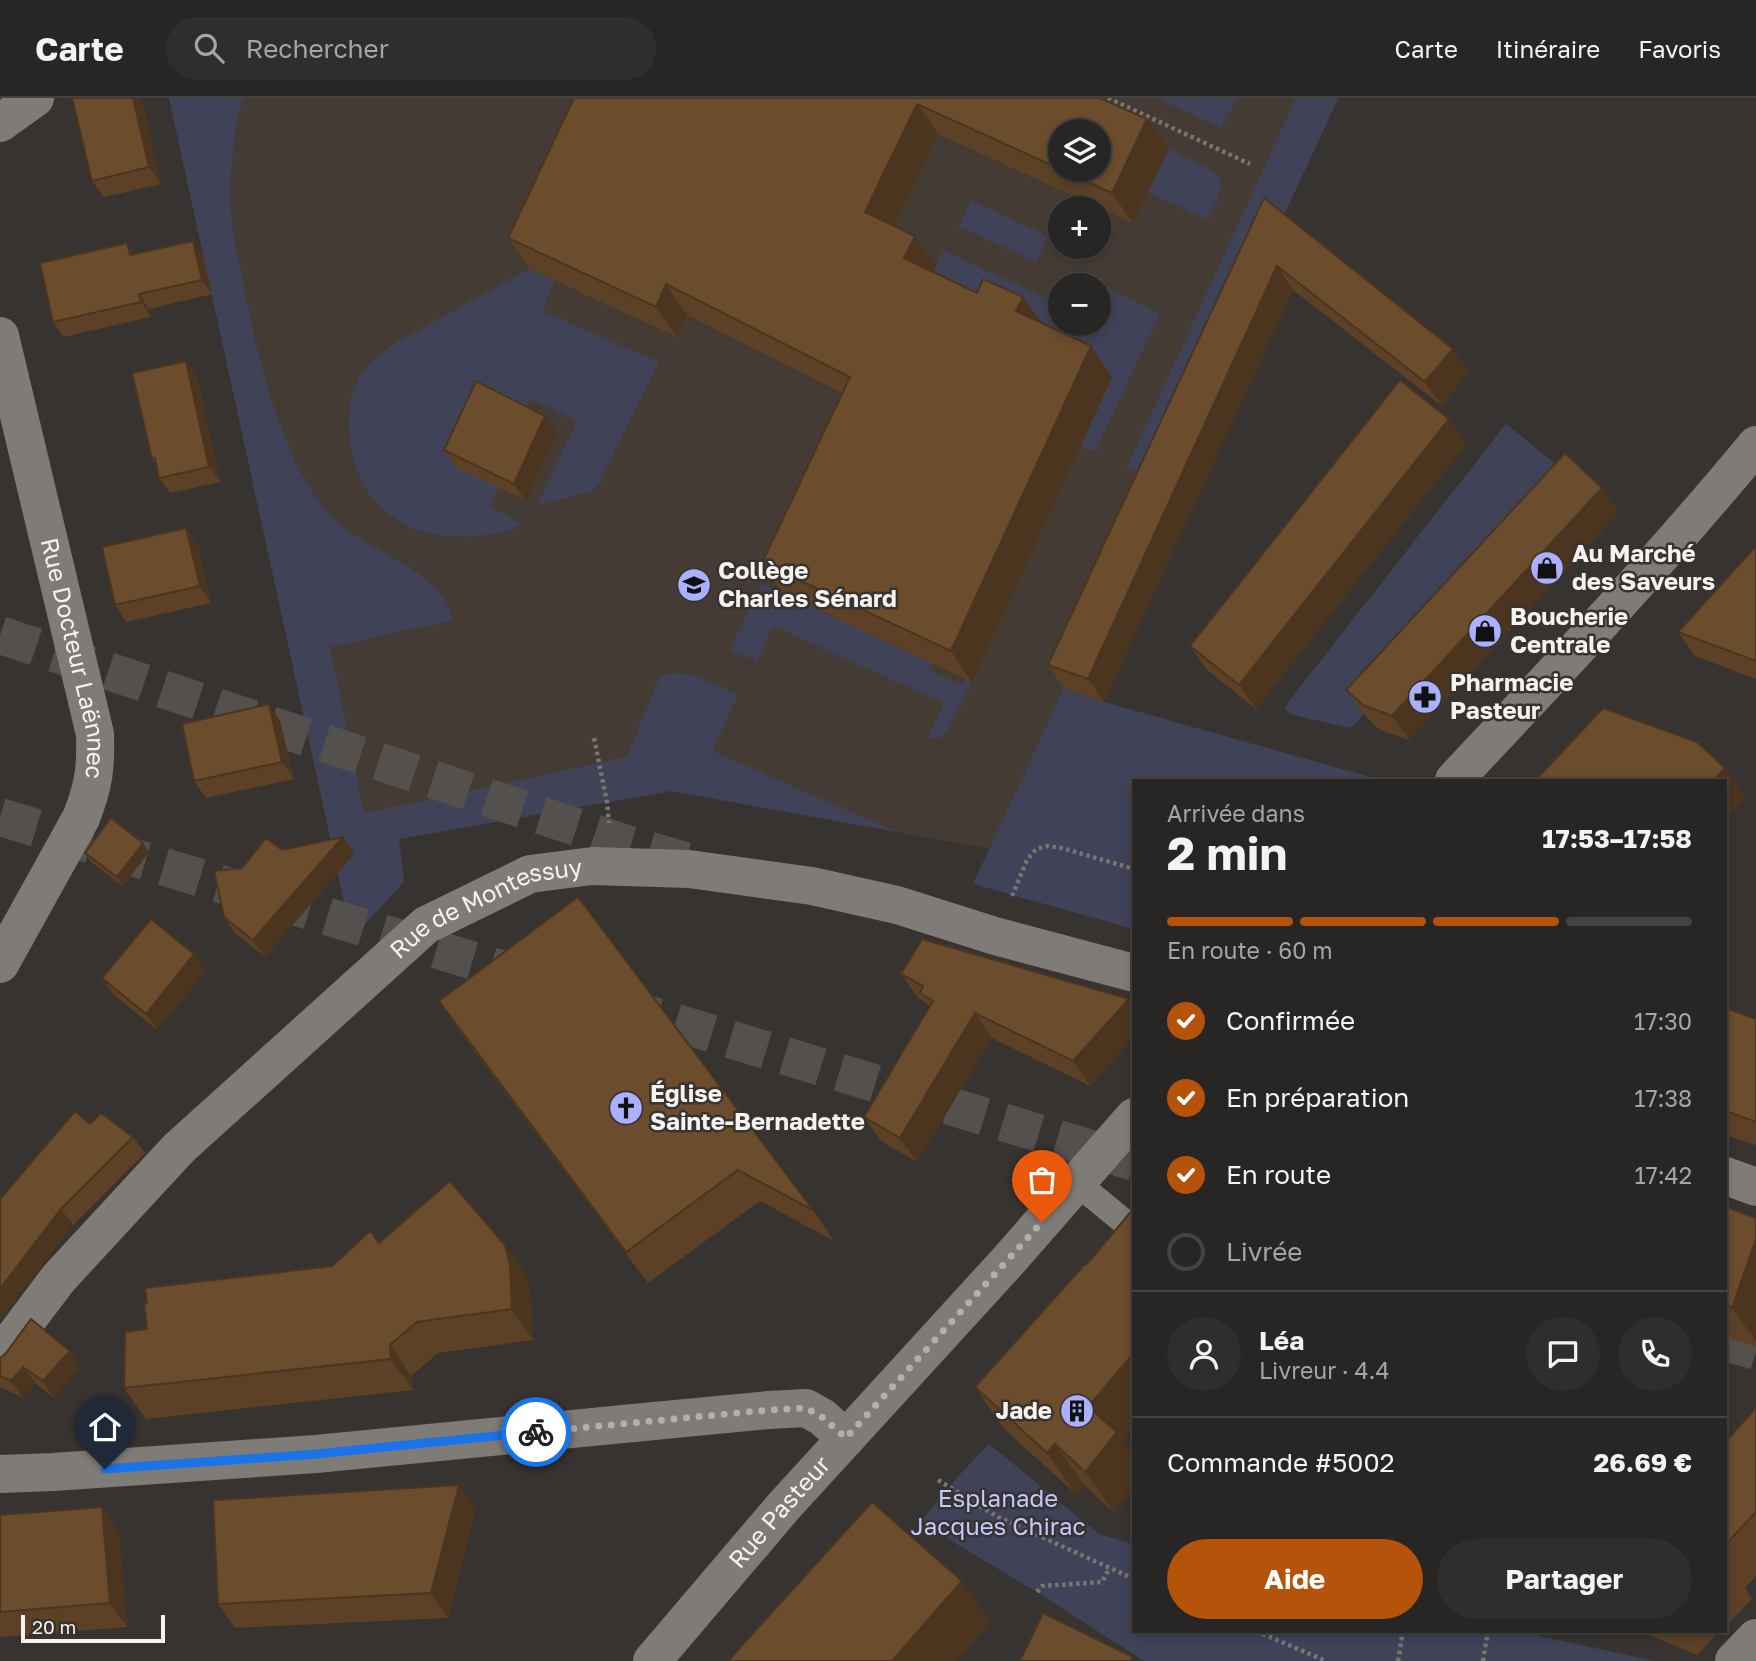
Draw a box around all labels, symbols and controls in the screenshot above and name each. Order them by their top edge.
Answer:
search box [166,17,656,80]
text: Carte [35,29,124,68]
icon: search [190,29,228,67]
text: Rechercher [246,33,389,64]
text: Carte [1395,34,1458,63]
text: Itinéraire [1496,34,1600,63]
text: Favoris [1638,34,1721,63]
map controls [1048,119,1111,336]
button: layers [1048,119,1111,182]
button: + [1048,196,1111,259]
button: − [1048,273,1111,336]
street label: Rue Docteur Laënnec [36,535,111,781]
place label: Au Marché des Saveurs [1572,538,1715,595]
shop icon: Au Marché des Saveurs [1528,549,1566,587]
place label: Collège Charles Sénard [718,555,897,612]
school or university icon: Collège Charles Sénard [675,566,713,604]
place label: Boucherie Centrale [1510,601,1628,658]
shop icon: Boucherie Centrale [1466,612,1504,650]
place label: Pharmacie Pasteur [1450,667,1573,724]
pharmacy icon: Pharmacie Pasteur [1406,678,1444,716]
text: Arrivée dans [1167,799,1305,827]
text: 17:53–17:58 [1542,823,1692,854]
text: 2 min [1167,825,1287,880]
street label: Rue de Montessuy [383,851,584,964]
text: En route · 60 m [1167,936,1333,964]
icon: check [1167,1002,1205,1040]
text: Confirmée [1226,1005,1355,1036]
text: 17:30 [1634,1007,1692,1035]
place label: Église Sainte-Bernadette [650,1078,865,1135]
icon: check [1167,1079,1205,1117]
text: En préparation [1226,1082,1409,1113]
text: 17:38 [1634,1084,1692,1112]
church icon: Église Sainte-Bernadette [607,1089,645,1127]
pin [1012,1150,1072,1222]
icon: check [1167,1156,1205,1194]
text: En route [1226,1159,1331,1190]
icon: bag [1023,1161,1061,1199]
text: 17:42 [1634,1161,1692,1189]
text: Livrée [1226,1236,1302,1267]
button: person [1167,1317,1241,1391]
button: chat [1526,1317,1600,1391]
button: phone [1618,1317,1692,1391]
text: Léa [1259,1325,1304,1356]
text: Livreur · 4.4 [1259,1356,1389,1384]
building icon: Jade [1058,1392,1096,1430]
place label: Jade [995,1395,1052,1424]
pin [75,1397,135,1469]
courier [501,1397,571,1467]
icon: home [86,1408,124,1446]
icon: bike [517,1413,555,1451]
text: Commande #5002 [1167,1447,1395,1478]
text: 26.69 € [1593,1447,1692,1478]
street label: Rue Pasteur [722,1449,836,1573]
park label: Esplanade Jacques Chirac [910,1483,1086,1540]
button: Aide [1167,1539,1423,1619]
button: Partager [1437,1539,1692,1619]
scale bar [21,1612,164,1644]
text: 20 m [32,1615,76,1638]

